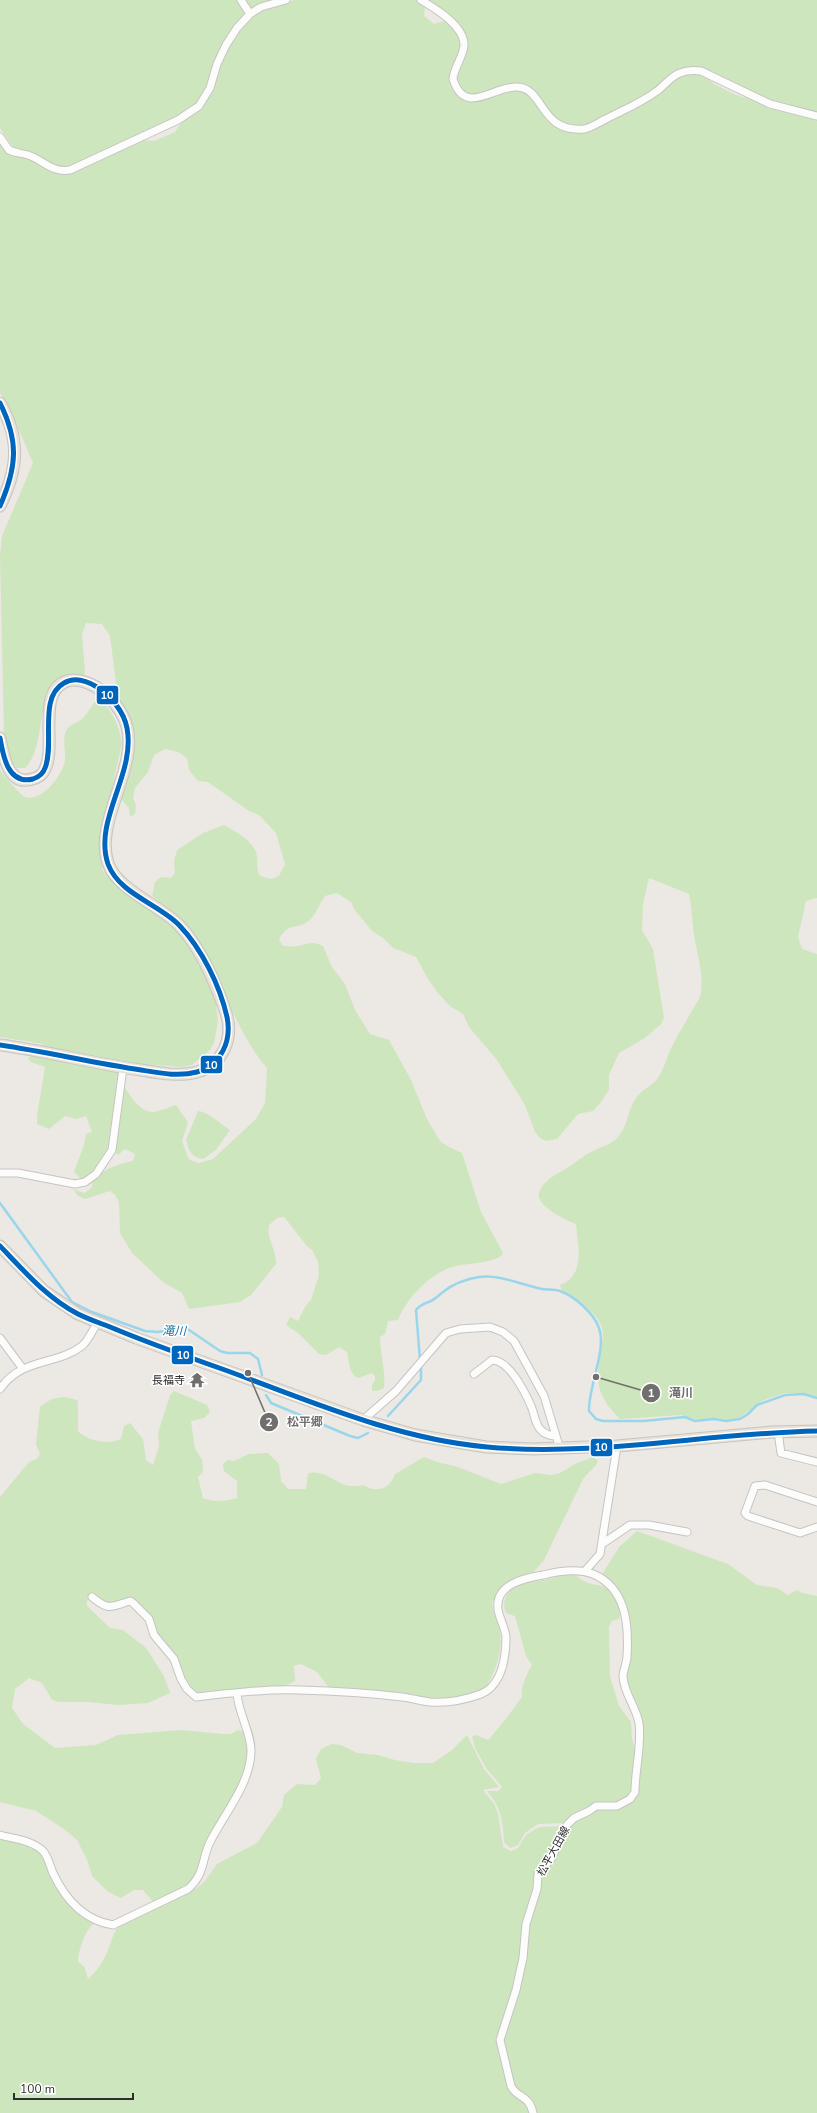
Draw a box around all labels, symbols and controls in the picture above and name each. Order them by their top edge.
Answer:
line badge: 10 [96,685,119,705]
text: 10 [100,688,114,703]
line badge: 10 [200,1055,223,1074]
text: 10 [204,1058,218,1073]
water label: 滝川 [162,1323,188,1339]
line badge: 10 [171,1345,194,1365]
text: 10 [176,1348,190,1363]
temple icon: 長福寺 [188,1371,206,1389]
place label: 長福寺 [152,1373,185,1388]
callout: 滝川 [641,1381,701,1405]
text: 1 [647,1385,655,1401]
text: 滝川 [669,1385,693,1401]
callout: 松平郷 [259,1410,331,1434]
text: 2 [265,1414,273,1430]
text: 松平郷 [287,1414,323,1430]
line badge: 10 [590,1438,613,1457]
text: 10 [594,1440,608,1455]
street label: 松平大田線 [534,1824,573,1879]
scale bar [14,2075,133,2101]
text: 100 m [20,2081,55,2097]

